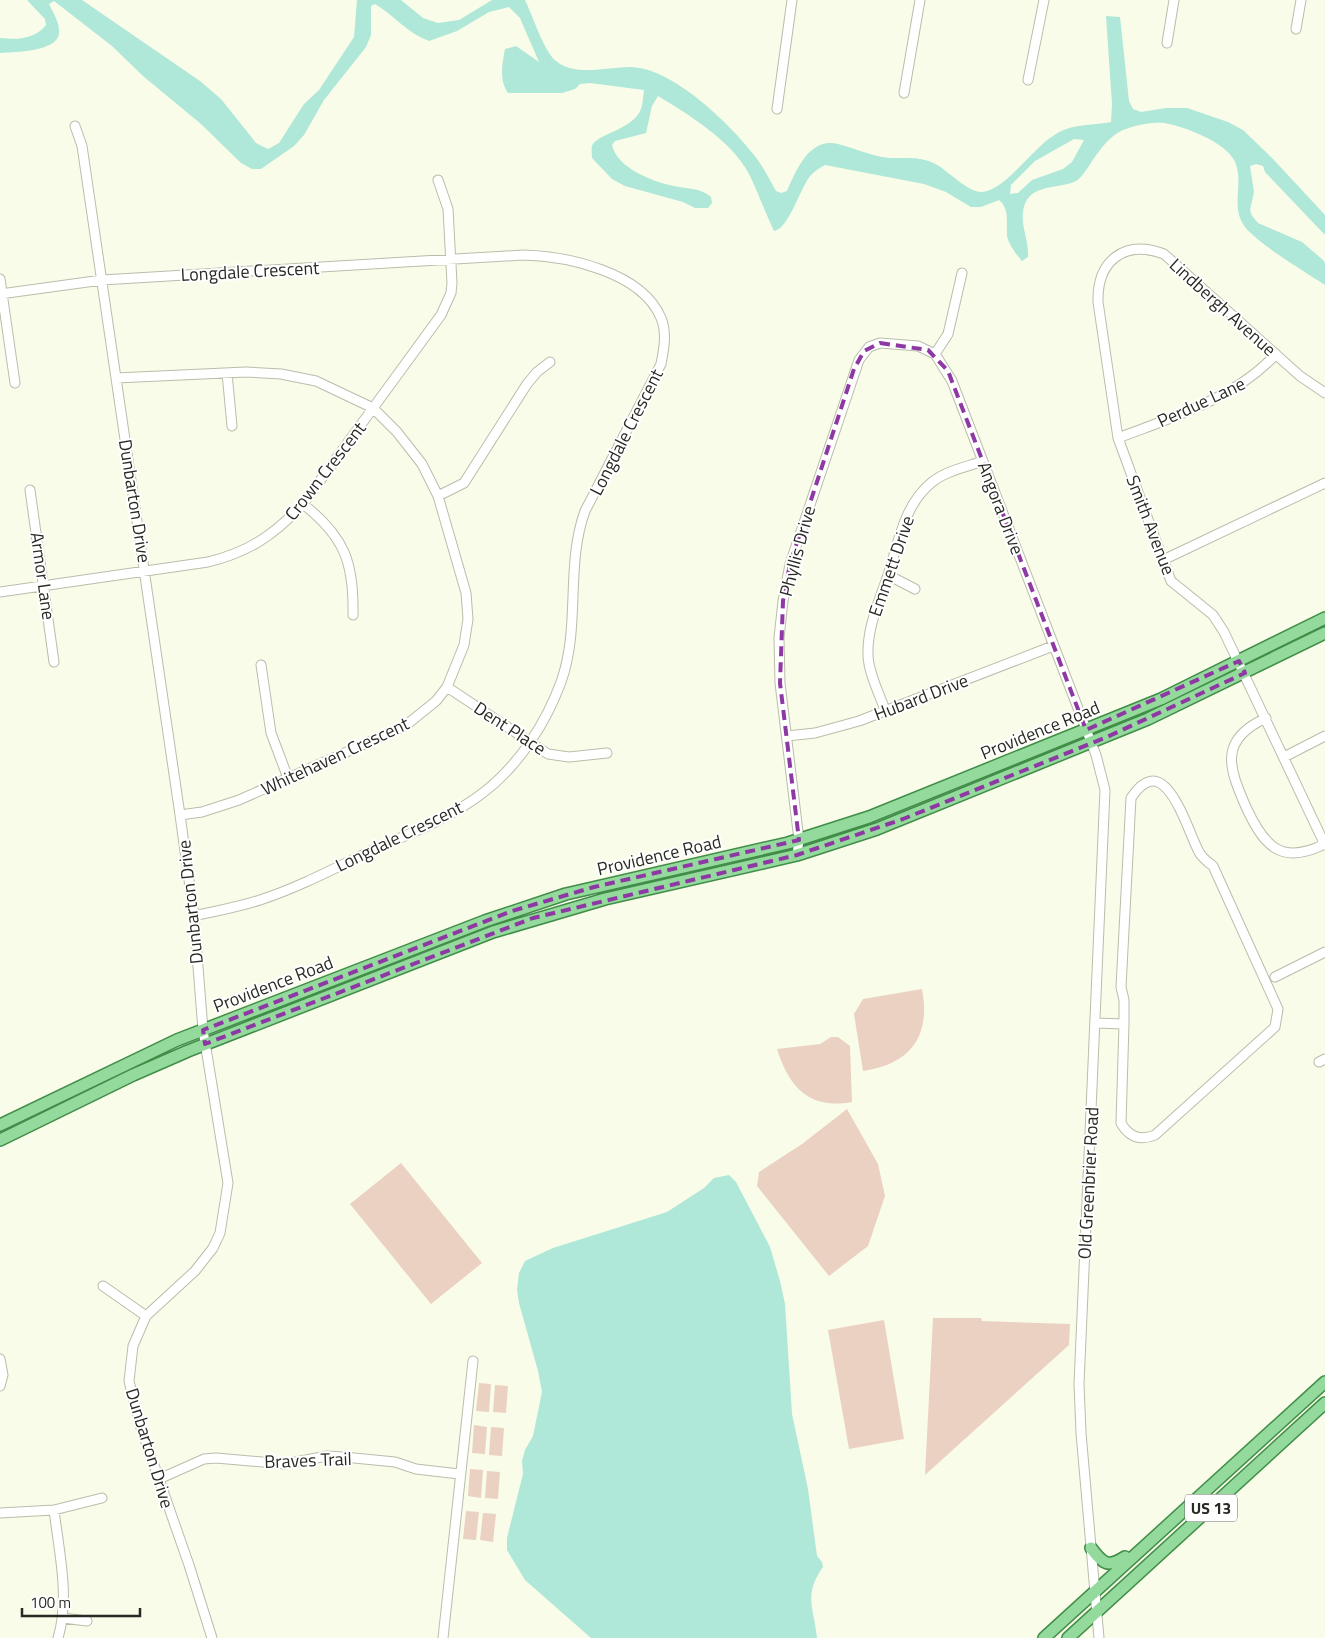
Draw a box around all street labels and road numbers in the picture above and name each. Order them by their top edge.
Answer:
street label: Lindbergh Avenue [1164,252,1282,362]
street label: Longdale Crescent [180,254,321,288]
street label: Longdale Crescent [582,363,670,500]
street label: Perdue Lane [1153,370,1249,434]
street label: Crown Crescent [278,415,373,526]
street label: Dunbarton Drive [112,437,158,565]
street label: Angora Drive [971,458,1031,558]
street label: Smith Avenue [1120,471,1182,579]
street label: Phyllis Drive [772,503,822,599]
street label: Emmett Drive [861,512,921,620]
street label: Armor Lane [24,531,62,621]
street label: Hubard Drive [870,667,972,727]
street label: Providence Road [976,694,1104,766]
street label: Dent Place [469,695,551,761]
street label: Whitehaven Crescent [256,710,414,802]
street label: Longdale Crescent [331,793,468,879]
street label: Providence Road [594,828,724,882]
street label: Dunbarton Drive [170,839,210,965]
street label: Providence Road [209,949,337,1019]
street label: Old Greenbrier Road [1071,1106,1105,1260]
street label: Dunbarton Drive [119,1385,181,1511]
street label: Braves Trail [264,1445,352,1475]
road number: US 13 [1185,1495,1237,1522]

